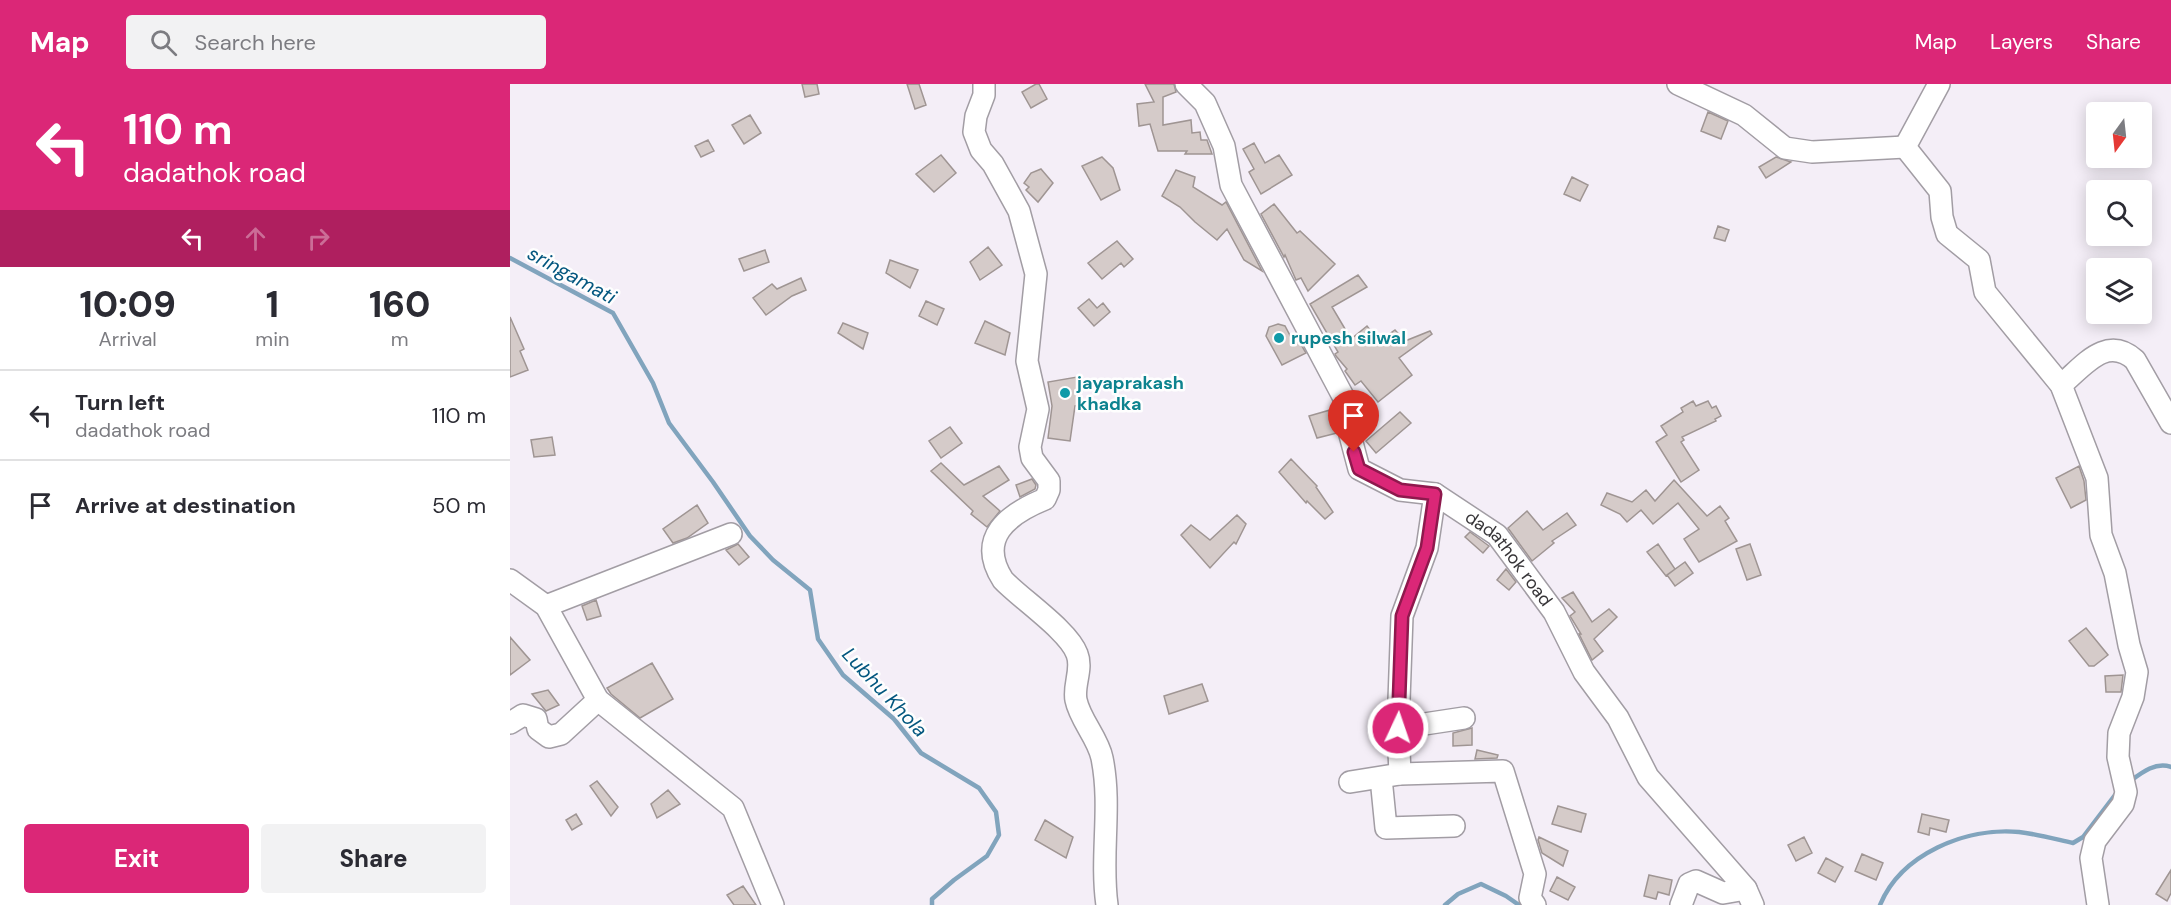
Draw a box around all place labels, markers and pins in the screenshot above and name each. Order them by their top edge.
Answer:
place label: rupesh silwal [1291,326,1406,350]
marker: rupesh silwal [1272,331,1286,345]
place label: jayaprakash khadka [1076,371,1184,416]
marker: jayaprakash khadka [1058,386,1072,400]
pin [1328,390,1379,452]

